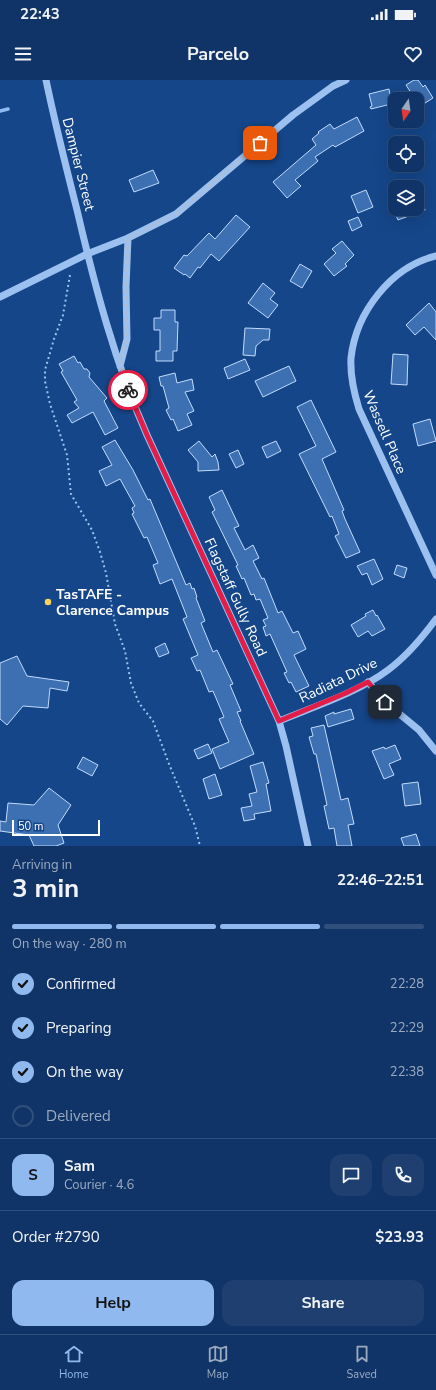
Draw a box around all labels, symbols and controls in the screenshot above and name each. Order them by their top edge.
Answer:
text: 22:43 [20,4,60,24]
text: Parcelo [187,42,249,66]
icon: menu [12,43,34,65]
icon: heart [402,43,424,65]
north arrow [388,92,424,128]
map controls [388,92,424,216]
street label: Dampier Street [58,116,99,213]
pin [243,126,277,160]
icon: bag [249,132,271,154]
button: locate [388,136,424,172]
button: layers [388,180,424,216]
courier [108,370,148,410]
icon: bike [117,379,139,401]
street label: Wassell Place [358,387,411,477]
street label: Flagstaff Gully Road [200,535,271,660]
place label: TasTAFE - Clarence Campus [56,585,169,620]
marker: TasTAFE - Clarence Campus [43,597,53,607]
street label: Radiata Drive [296,653,380,708]
pin [368,685,402,719]
icon: home [374,691,396,713]
scale bar [12,818,100,837]
text: 50 m [18,819,43,834]
text: Arriving in [12,856,72,874]
text: 22:46–22:51 [337,870,424,890]
text: 3 min [12,871,79,906]
text: On the way · 280 m [12,935,127,953]
icon: check [12,973,34,995]
text: Confirmed [46,974,116,994]
text: 22:28 [390,975,424,993]
icon: check [12,1017,34,1039]
text: Preparing [46,1018,111,1038]
text: 22:29 [390,1019,424,1037]
icon: check [12,1061,34,1083]
text: On the way [46,1062,124,1082]
text: 22:38 [390,1063,424,1081]
text: Delivered [46,1106,111,1126]
button: chat [330,1154,372,1196]
button: phone [382,1154,424,1196]
text: Sam [64,1156,95,1176]
text: S [28,1165,38,1185]
text: Courier · 4.6 [64,1176,134,1194]
text: Order #2790 [12,1227,100,1247]
text: $23.93 [375,1227,424,1247]
button: Help [12,1280,214,1326]
button: Share [222,1280,424,1326]
tab: Home [59,1343,89,1382]
tab: Map [207,1343,229,1382]
tab: Saved [347,1343,377,1382]

